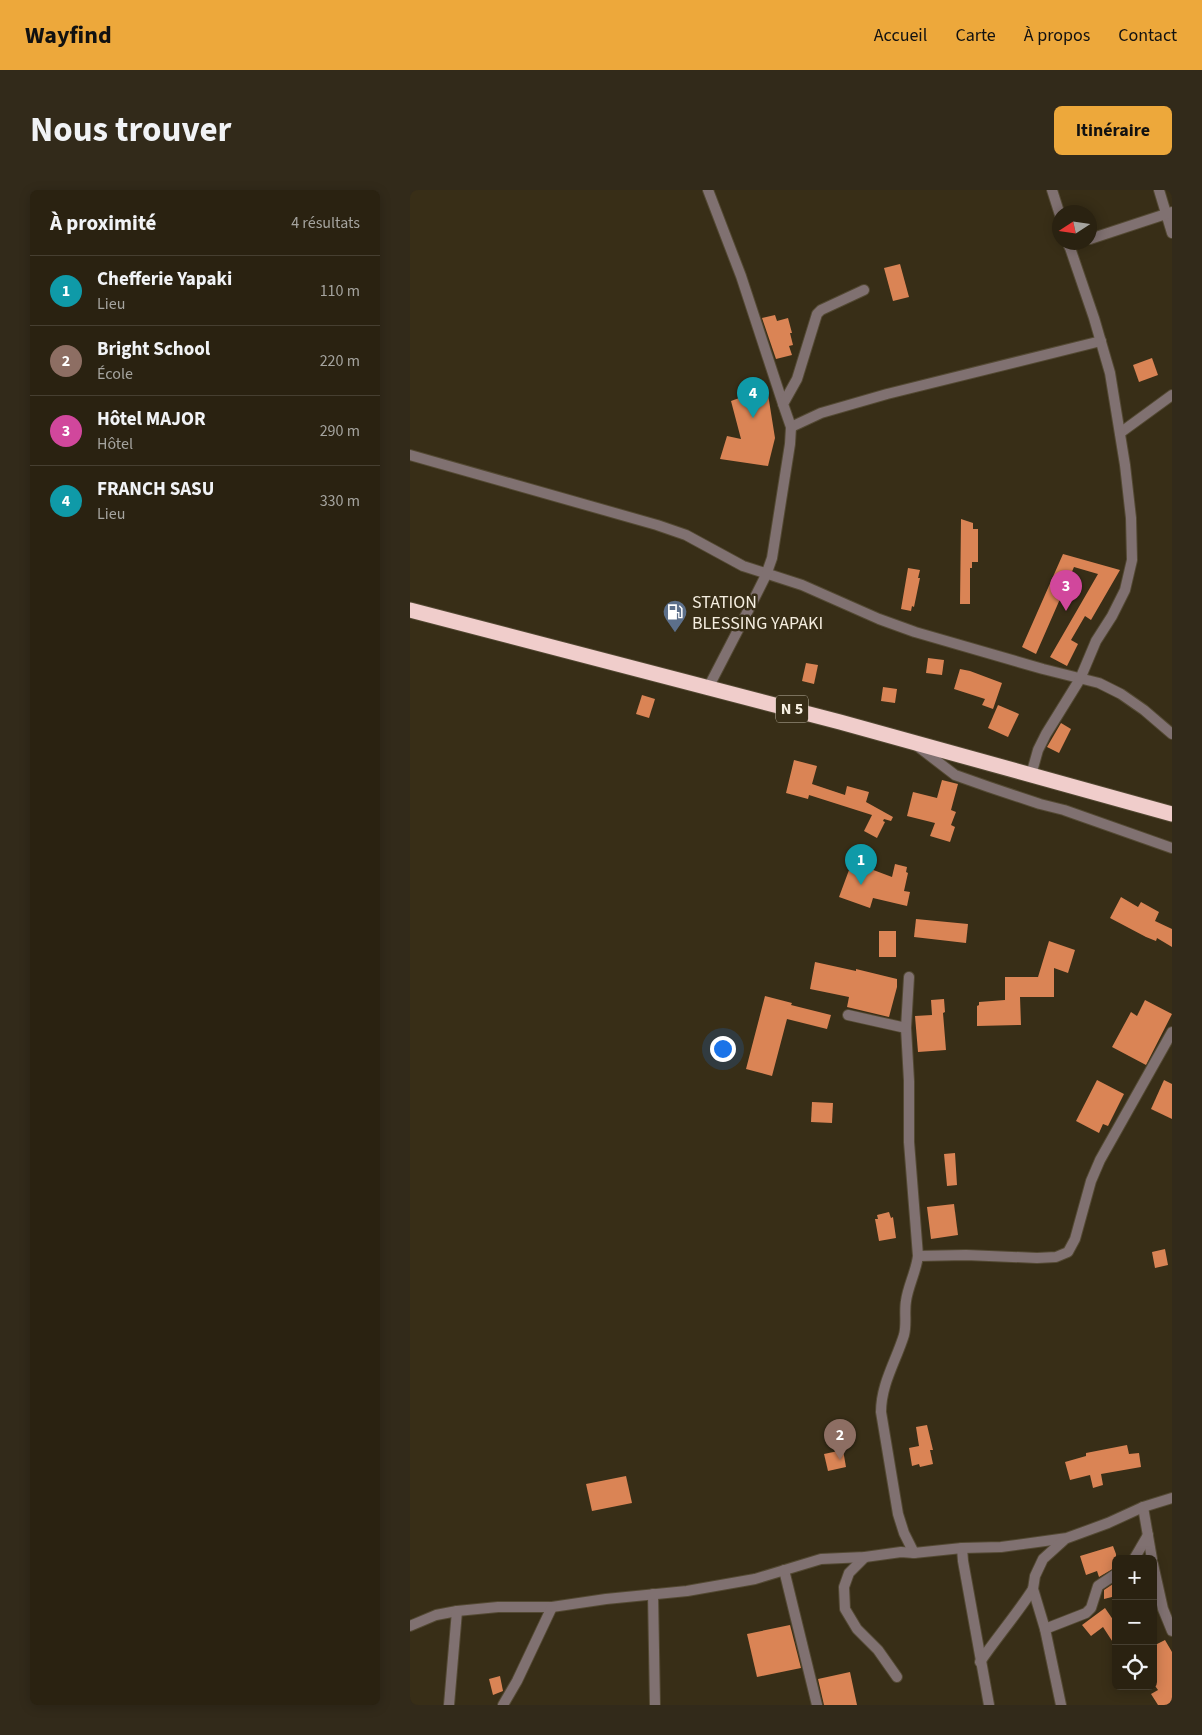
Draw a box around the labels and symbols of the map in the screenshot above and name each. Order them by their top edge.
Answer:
north arrow [1052,205,1097,250]
pin: 4 [737,377,769,418]
pin: 3 [1050,570,1082,611]
place label: STATION BLESSING YAPAKI [692,590,823,636]
fuel station icon: STATION BLESSING YAPAKI [662,599,688,633]
road number: N 5 [776,696,808,722]
pin: 1 [845,844,877,885]
your location [710,1036,736,1062]
pin: 2 [824,1419,856,1460]

